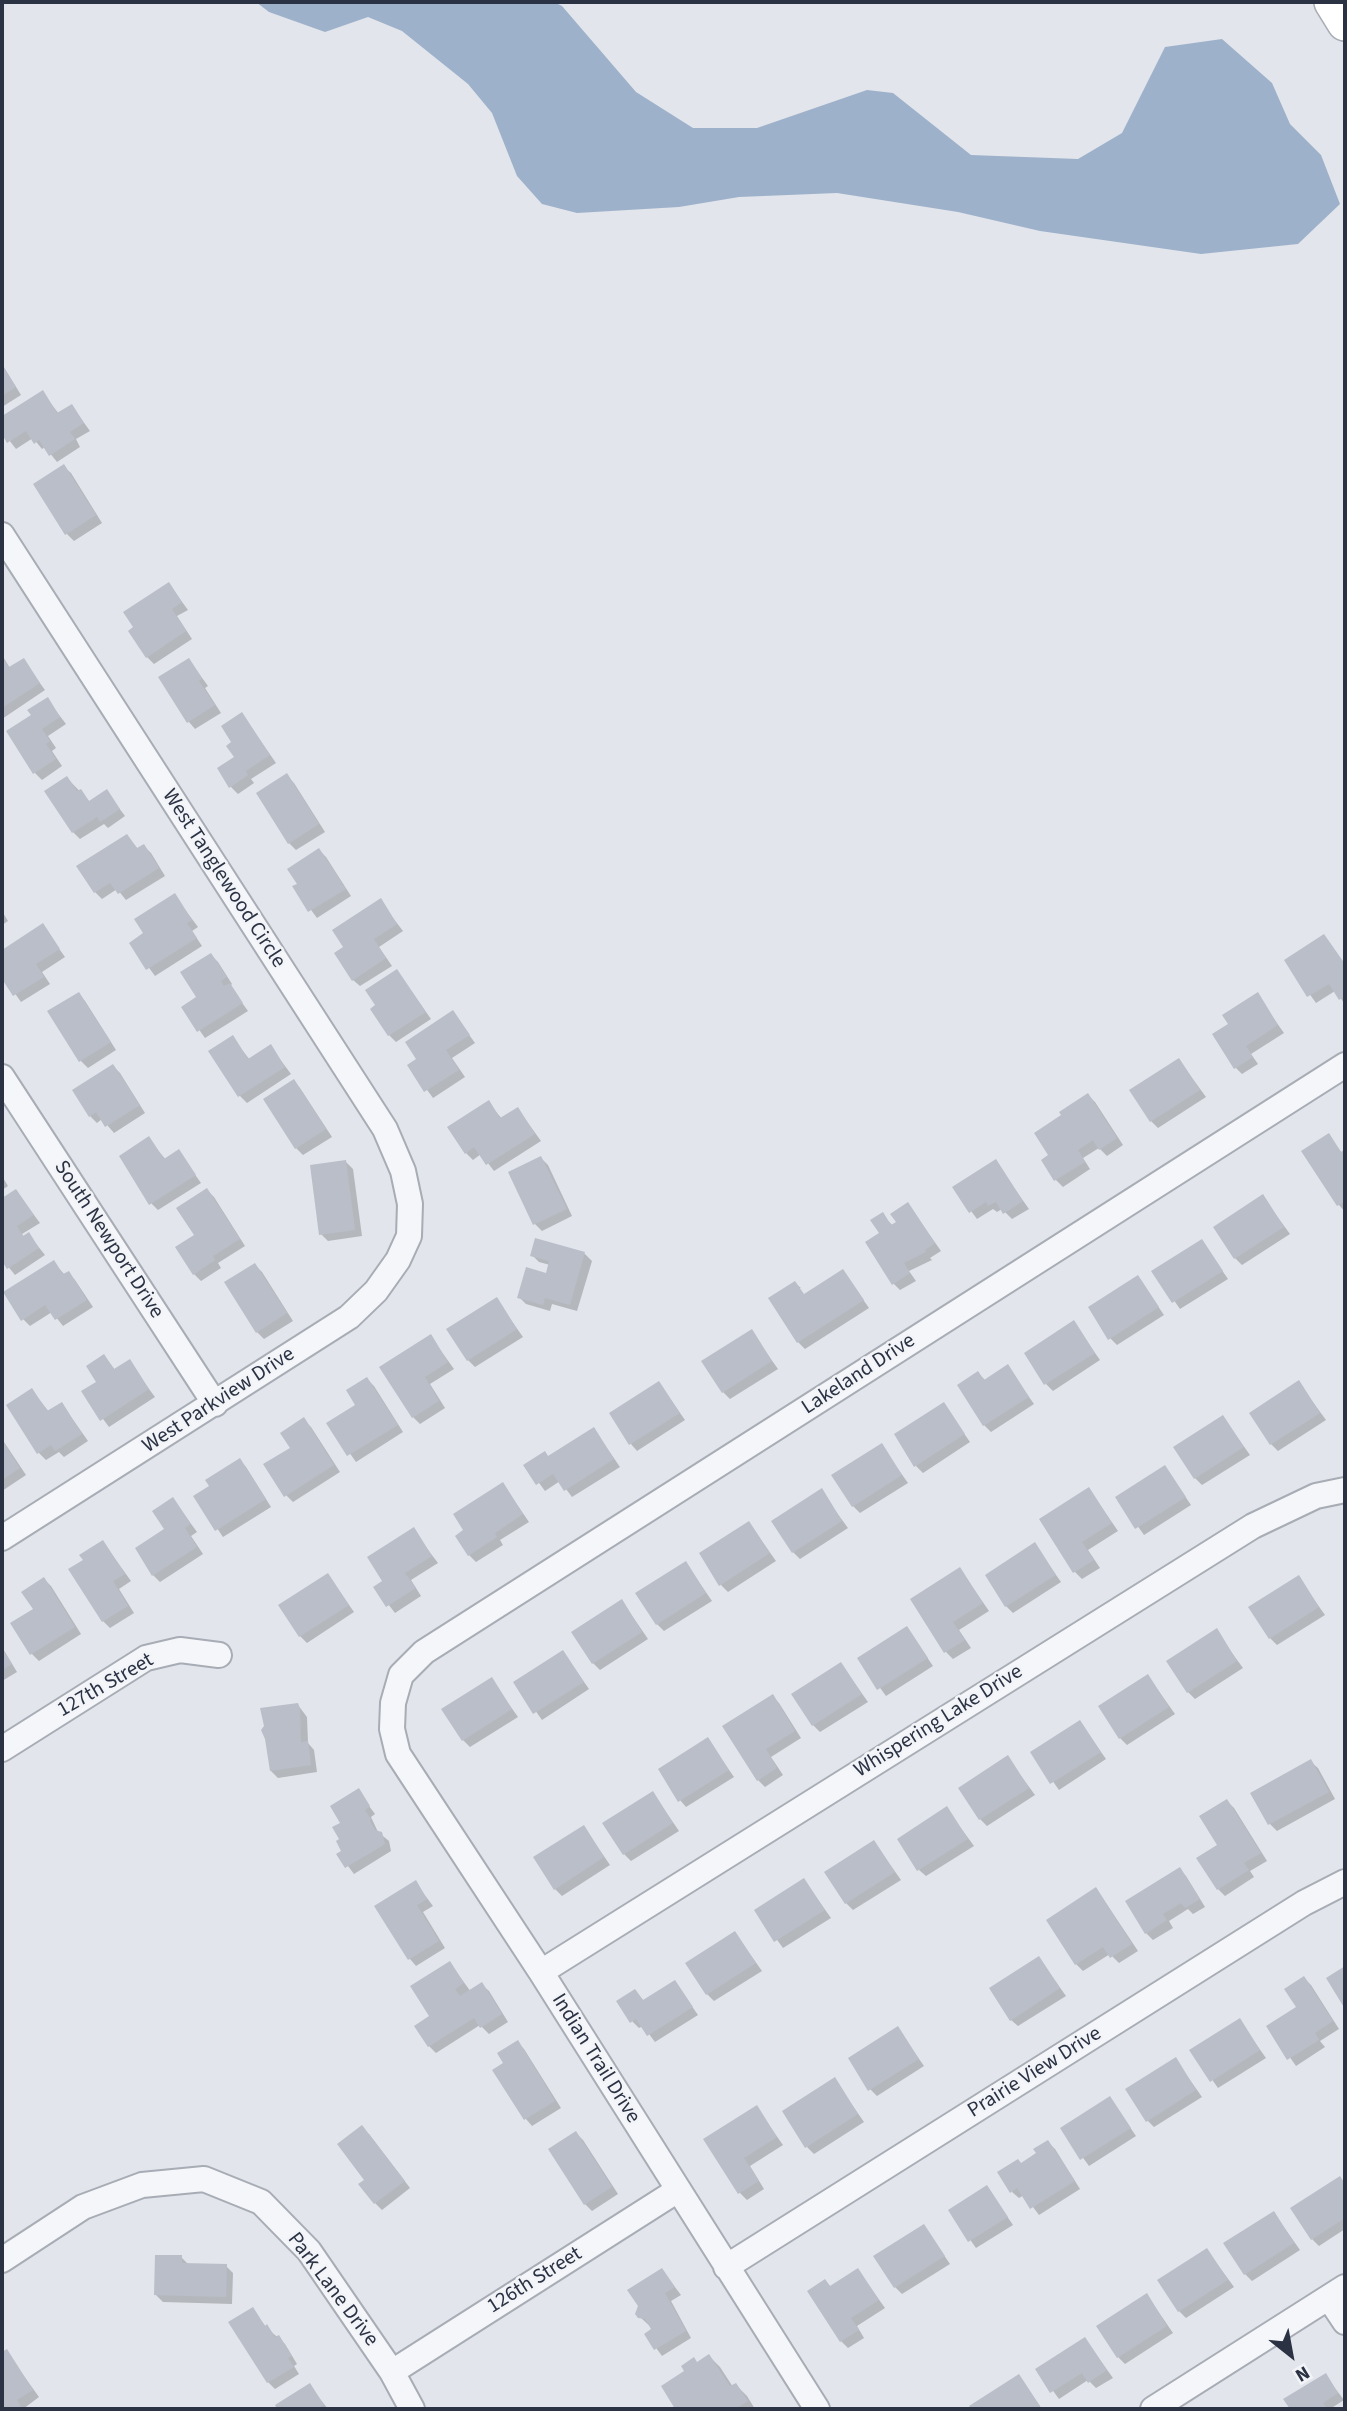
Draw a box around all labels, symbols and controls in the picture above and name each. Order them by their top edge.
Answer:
street label: West Tanglewood Circle [156,785,290,973]
street label: South Newport Drive [48,1156,168,1324]
street label: Lakeland Drive [798,1329,920,1421]
street label: West Parkview Drive [138,1342,300,1460]
street label: 127th Street [54,1648,158,1724]
street label: Whispering Lake Drive [850,1660,1028,1784]
street label: Indian Trail Drive [545,1990,645,2128]
street label: Prairie View Drive [964,2022,1106,2124]
street label: Park Lane Drive [281,2228,383,2352]
street label: 126th Street [483,2242,587,2320]
north arrow [1256,2320,1326,2390]
text: N [1290,2359,1314,2388]

